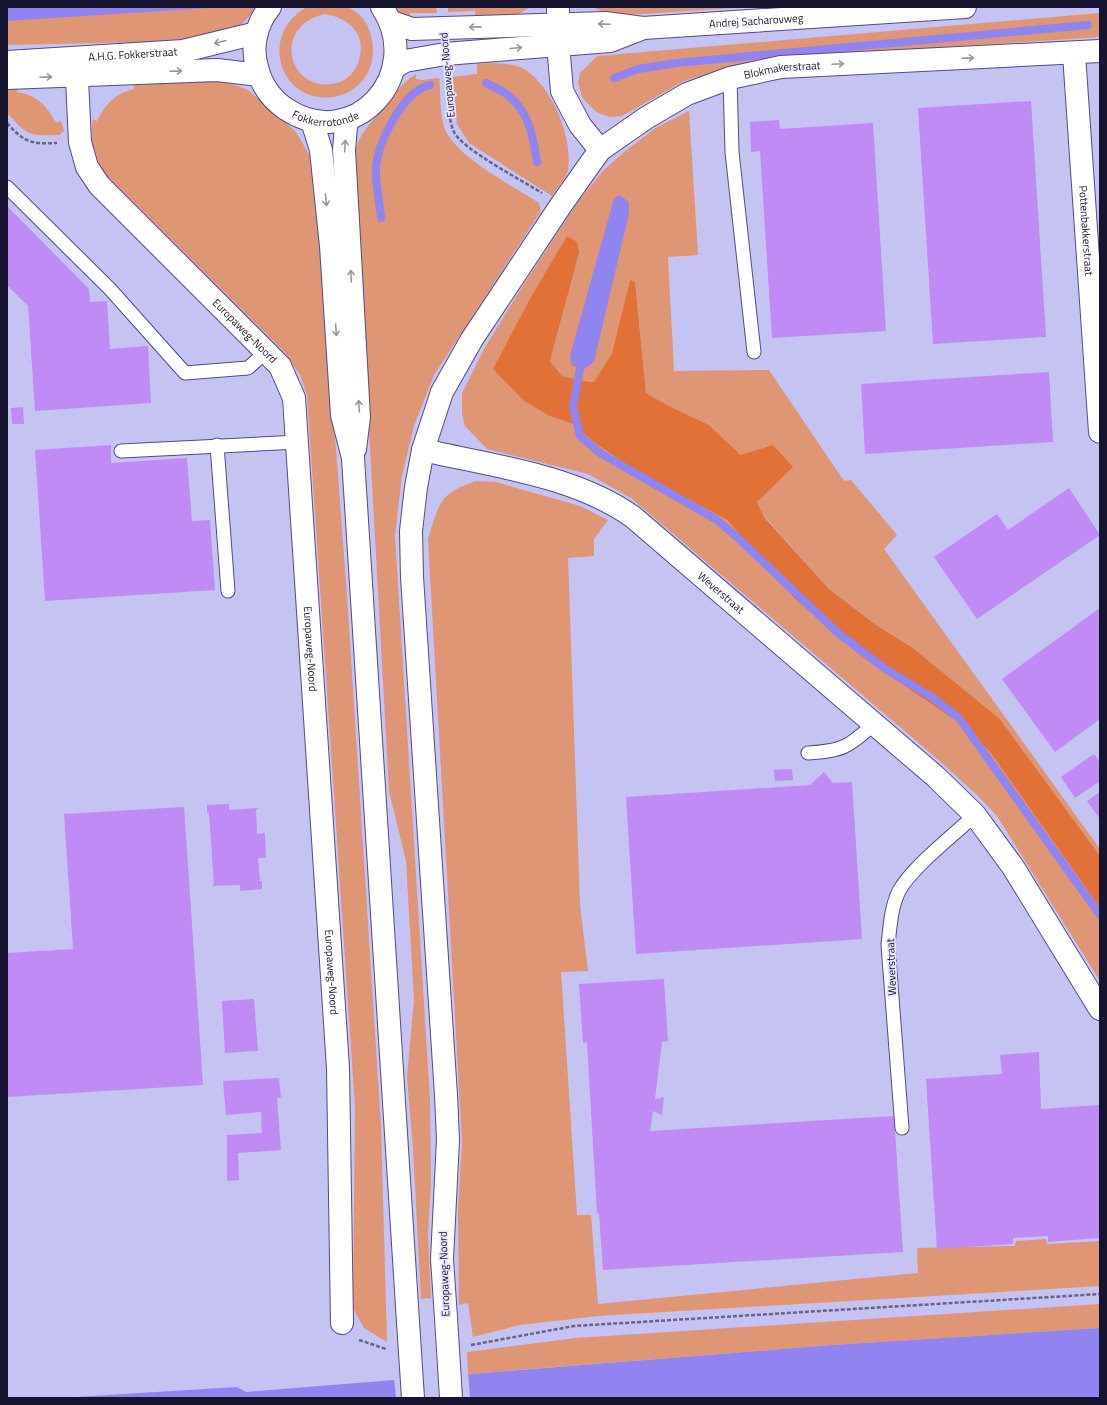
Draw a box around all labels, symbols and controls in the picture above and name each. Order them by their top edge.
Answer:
street label: Andrej Sacharovweg [709,10,804,32]
one-way arrow [598,20,611,28]
one-way arrow [469,23,482,31]
street label: Europaweg-Noord [435,32,459,118]
one-way arrow [214,38,227,46]
street label: A.H.G. Fokkerstraat [88,43,178,65]
one-way arrow [509,44,522,52]
one-way arrow [961,54,974,62]
street label: Blokmakerstraat [742,57,821,83]
one-way arrow [831,60,844,68]
one-way arrow [169,68,182,75]
one-way arrow [39,73,52,80]
street label: Fokkerrotonde [290,106,362,130]
one-way arrow [341,140,349,153]
street label: Pottenbakkerstraat [1075,185,1097,276]
one-way arrow [322,193,330,206]
one-way arrow [347,270,355,283]
street label: Europaweg-Noord [209,295,281,367]
one-way arrow [332,323,340,336]
one-way arrow [355,400,362,413]
street label: Weverstraat [694,568,748,617]
street label: Europaweg-Noord [300,606,321,692]
street label: Europaweg-Noord [321,929,343,1016]
street label: Weverstraat [882,938,900,996]
street label: Europaweg-Noord [435,1231,453,1317]

